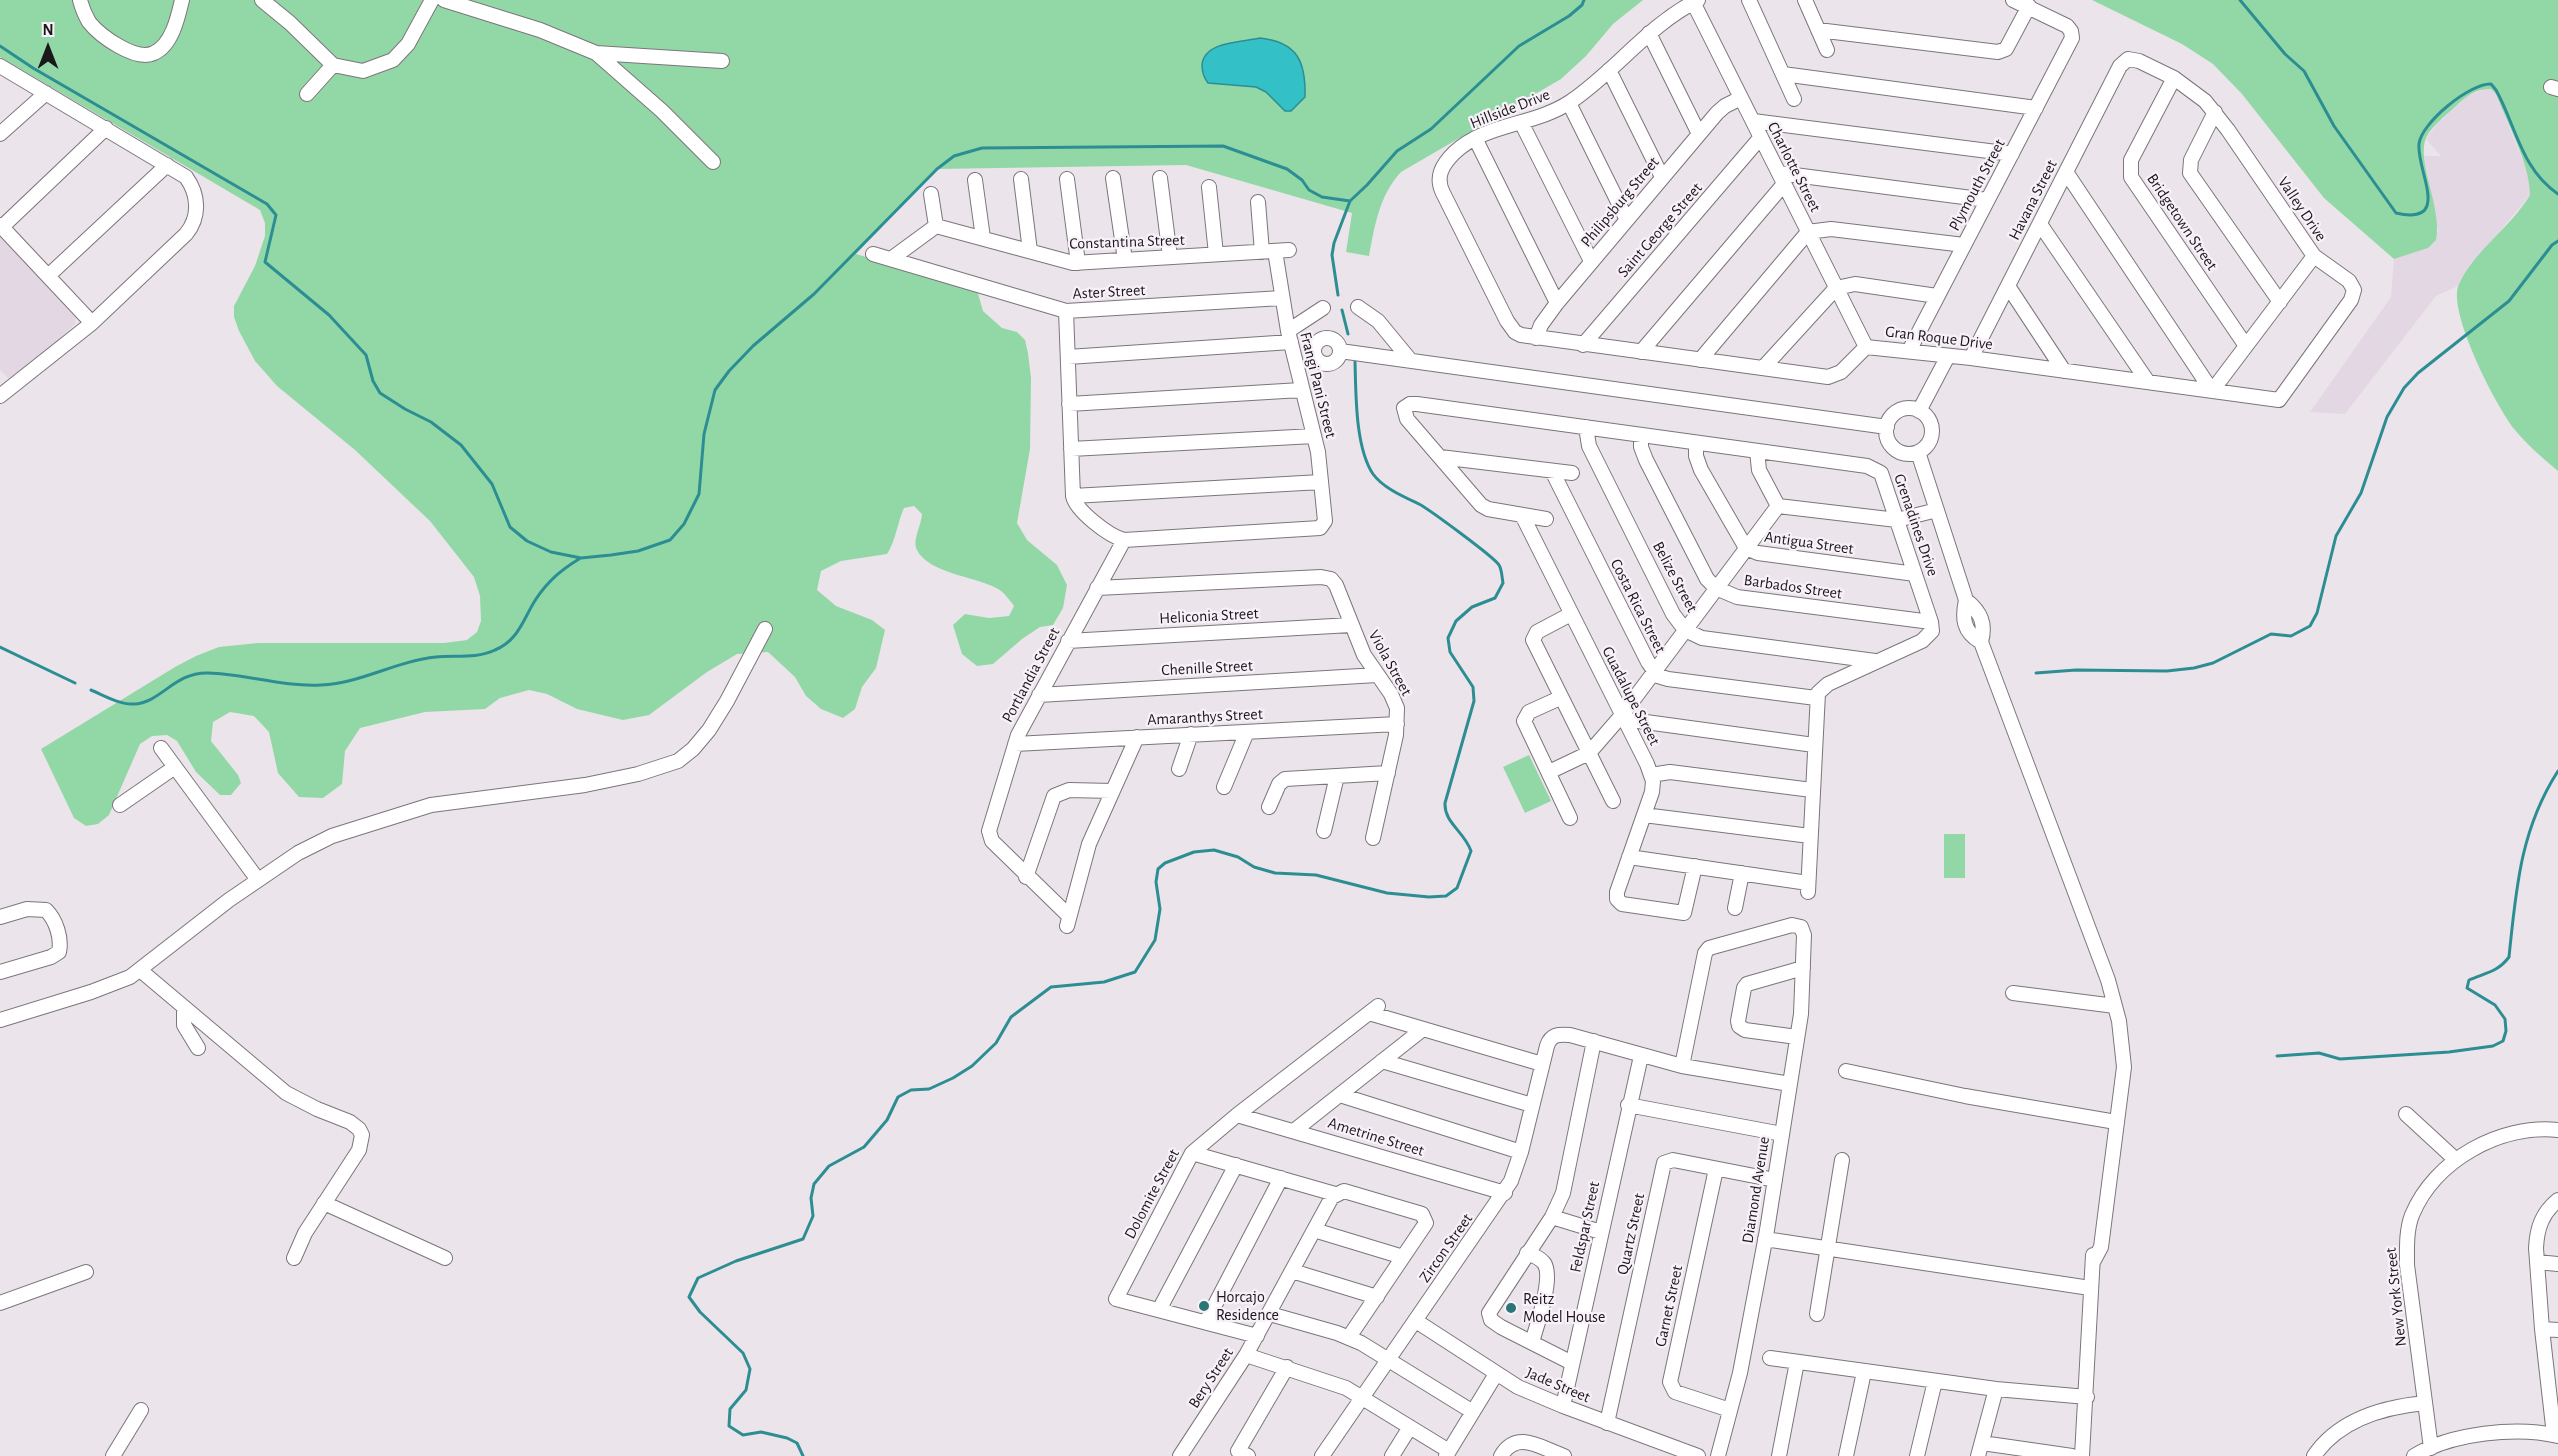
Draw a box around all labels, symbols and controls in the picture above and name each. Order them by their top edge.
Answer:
north arrow [18,18,78,78]
text: N [42,22,54,38]
street label: Hillside Drive [1467,85,1553,133]
street label: Charlotte Street [1763,119,1825,215]
street label: Plymouth Street [1945,136,2009,234]
street label: Philipsburg Street [1577,153,1663,251]
street label: Havana Street [2005,157,2061,243]
street label: Bridgetown Street [2143,170,2221,274]
street label: Valley Drive [2273,173,2331,245]
street label: Saint George Street [1614,179,1706,281]
street label: Constantina Street [1069,230,1185,254]
street label: Aster Street [1072,281,1146,303]
street label: Gran Roque Drive [1884,322,1994,354]
street label: Frangi Pani Street [1296,330,1340,440]
street label: Grenadines Drive [1889,471,1943,579]
street label: Antigua Street [1763,527,1855,559]
street label: Belize Street [1648,538,1702,616]
street label: Costa Rica Street [1606,556,1670,656]
street label: Barbados Street [1743,571,1843,603]
street label: Heliconia Street [1159,604,1259,628]
street label: Portlandia Street [998,624,1064,726]
street label: Viola Street [1364,627,1416,699]
street label: Guadalupe Street [1598,643,1664,749]
street label: Chenille Street [1161,656,1253,680]
street label: Amaranthys Street [1147,704,1263,730]
street label: Ametrine Street [1326,1113,1426,1161]
street label: Diamond Avenue [1738,1135,1774,1245]
street label: Dolomite Street [1120,1146,1184,1242]
street label: Feldspar Street [1566,1180,1604,1274]
street label: Quartz Street [1613,1192,1649,1276]
street label: Zircon Street [1415,1210,1477,1286]
street label: New York Street [2381,1247,2411,1347]
street label: Garnet Street [1651,1263,1687,1349]
place label: Horcajo Residence [1216,1287,1279,1325]
place label: Reitz Model House [1523,1289,1605,1327]
marker: Horcajo Residence [1197,1299,1211,1313]
marker: Reitz Model House [1504,1301,1518,1315]
street label: Bery Street [1184,1344,1238,1412]
street label: Jade Street [1523,1363,1593,1407]

